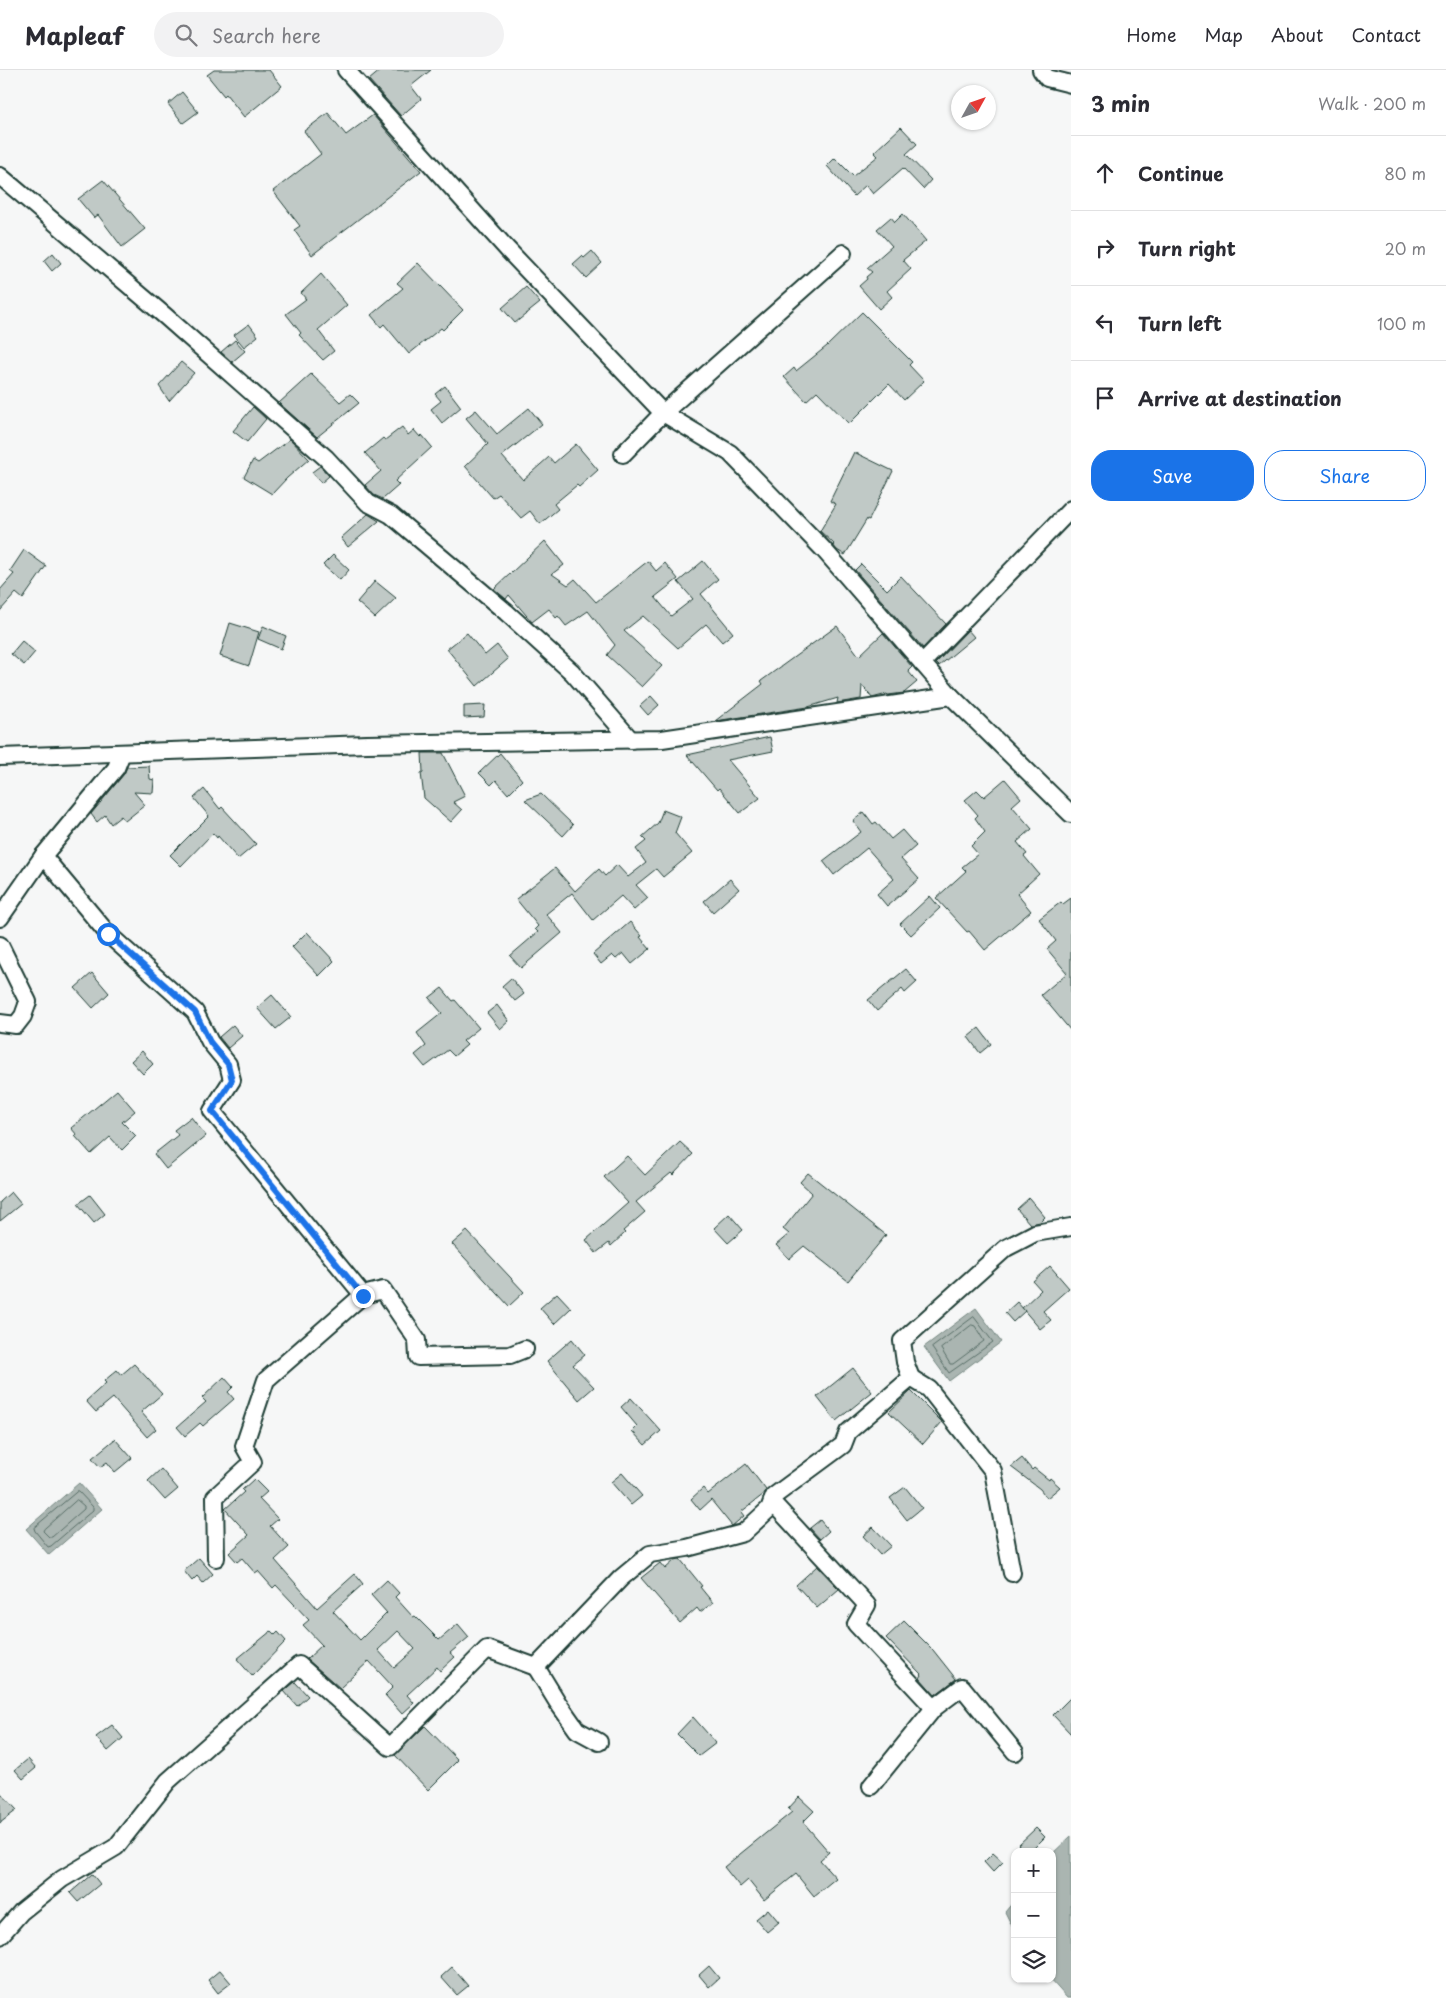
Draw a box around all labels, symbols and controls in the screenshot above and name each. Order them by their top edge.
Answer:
search box [154,12,504,57]
text: Mapleaf [25,17,124,53]
icon: search [172,21,200,49]
text: Search here [212,21,321,49]
text: Home [1126,21,1176,48]
text: Map [1204,21,1243,48]
text: About [1271,21,1323,48]
text: Contact [1351,21,1421,48]
north arrow [951,85,996,130]
text: 3 min [1091,87,1150,119]
text: Walk · 200 m [1318,91,1426,115]
icon: ahead [1091,159,1119,187]
text: Continue [1138,159,1224,187]
text: 80 m [1384,161,1426,185]
icon: right [1091,234,1119,262]
text: Turn right [1138,234,1236,262]
text: 20 m [1385,236,1426,260]
icon: left [1091,309,1119,337]
text: Turn left [1138,309,1222,337]
text: 100 m [1377,311,1426,335]
icon: arrive [1091,384,1119,412]
text: Arrive at destination [1138,384,1342,412]
button: Save [1091,450,1254,501]
button: Share [1264,450,1426,501]
route start [97,923,120,946]
route end [352,1285,375,1308]
map controls [1011,1848,1056,1983]
button: + [1011,1848,1056,1893]
button: − [1011,1893,1056,1938]
button: layers [1011,1938,1056,1983]

